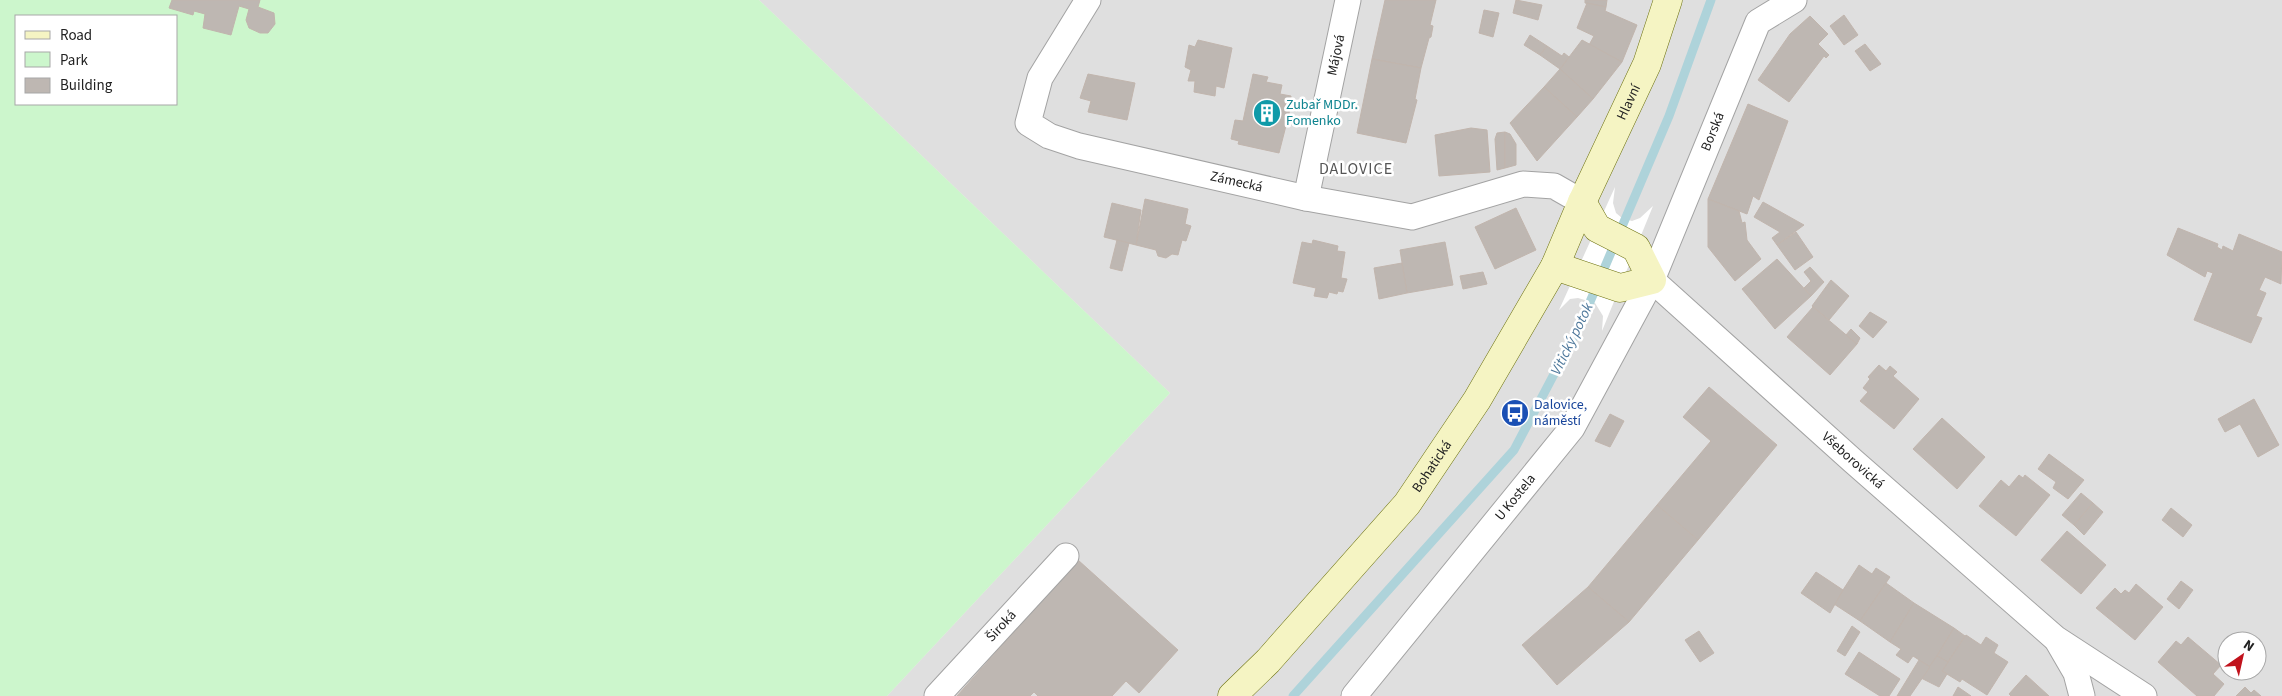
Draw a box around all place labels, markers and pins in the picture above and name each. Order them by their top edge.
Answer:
place label: Zubař MDDr. Fomenko [1286,95,1358,131]
building icon: Zubař MDDr. Fomenko [1252,98,1282,128]
place label: Dalovice, náměstí [1534,395,1587,431]
bus stop icon: Dalovice, náměstí [1500,398,1530,428]

